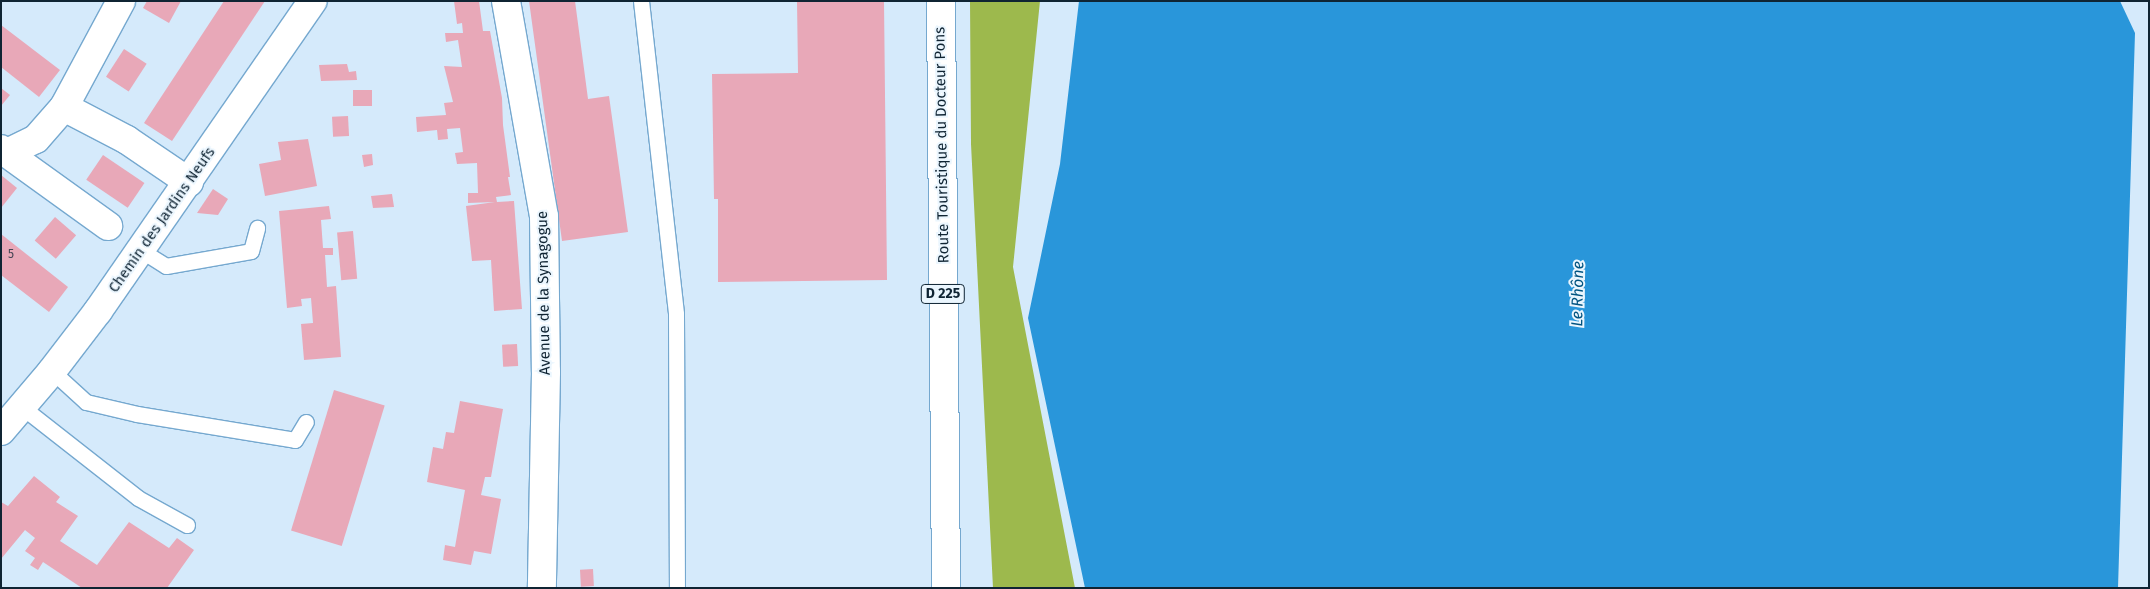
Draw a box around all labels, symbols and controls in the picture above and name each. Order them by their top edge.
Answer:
street label: Route Touristique du Docteur Pons [931,27,953,263]
street label: Chemin des Jardins Neufs [105,144,219,296]
street label: Avenue de la Synagogue [534,211,554,375]
house number: 5 [8,248,14,262]
water label: Le Rhône [1568,261,1588,327]
road number: D 225 [920,282,966,306]

